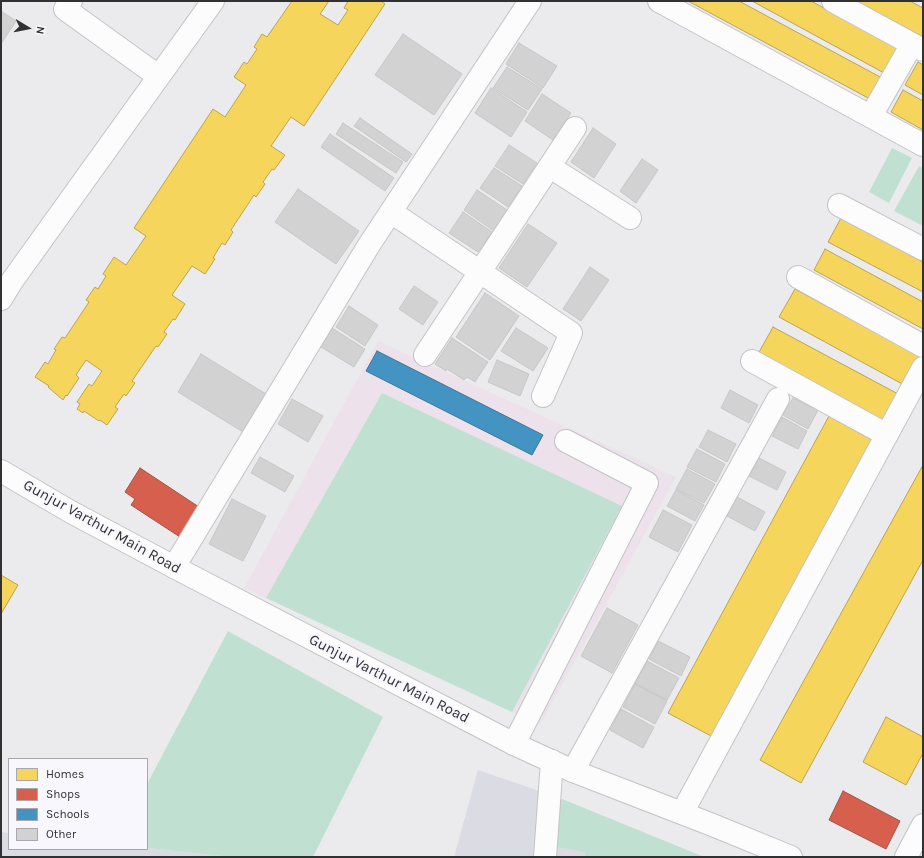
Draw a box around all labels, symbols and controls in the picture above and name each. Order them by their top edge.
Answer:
north arrow [8,8,48,48]
text: N [33,25,47,35]
street label: Gunjur Varthur Main Road [20,476,184,578]
street label: Gunjur Varthur Main Road [306,631,472,727]
legend [8,758,148,850]
text: Homes [46,767,84,781]
text: Shops [46,787,80,801]
text: Schools [46,807,89,821]
text: Other [46,827,76,841]

